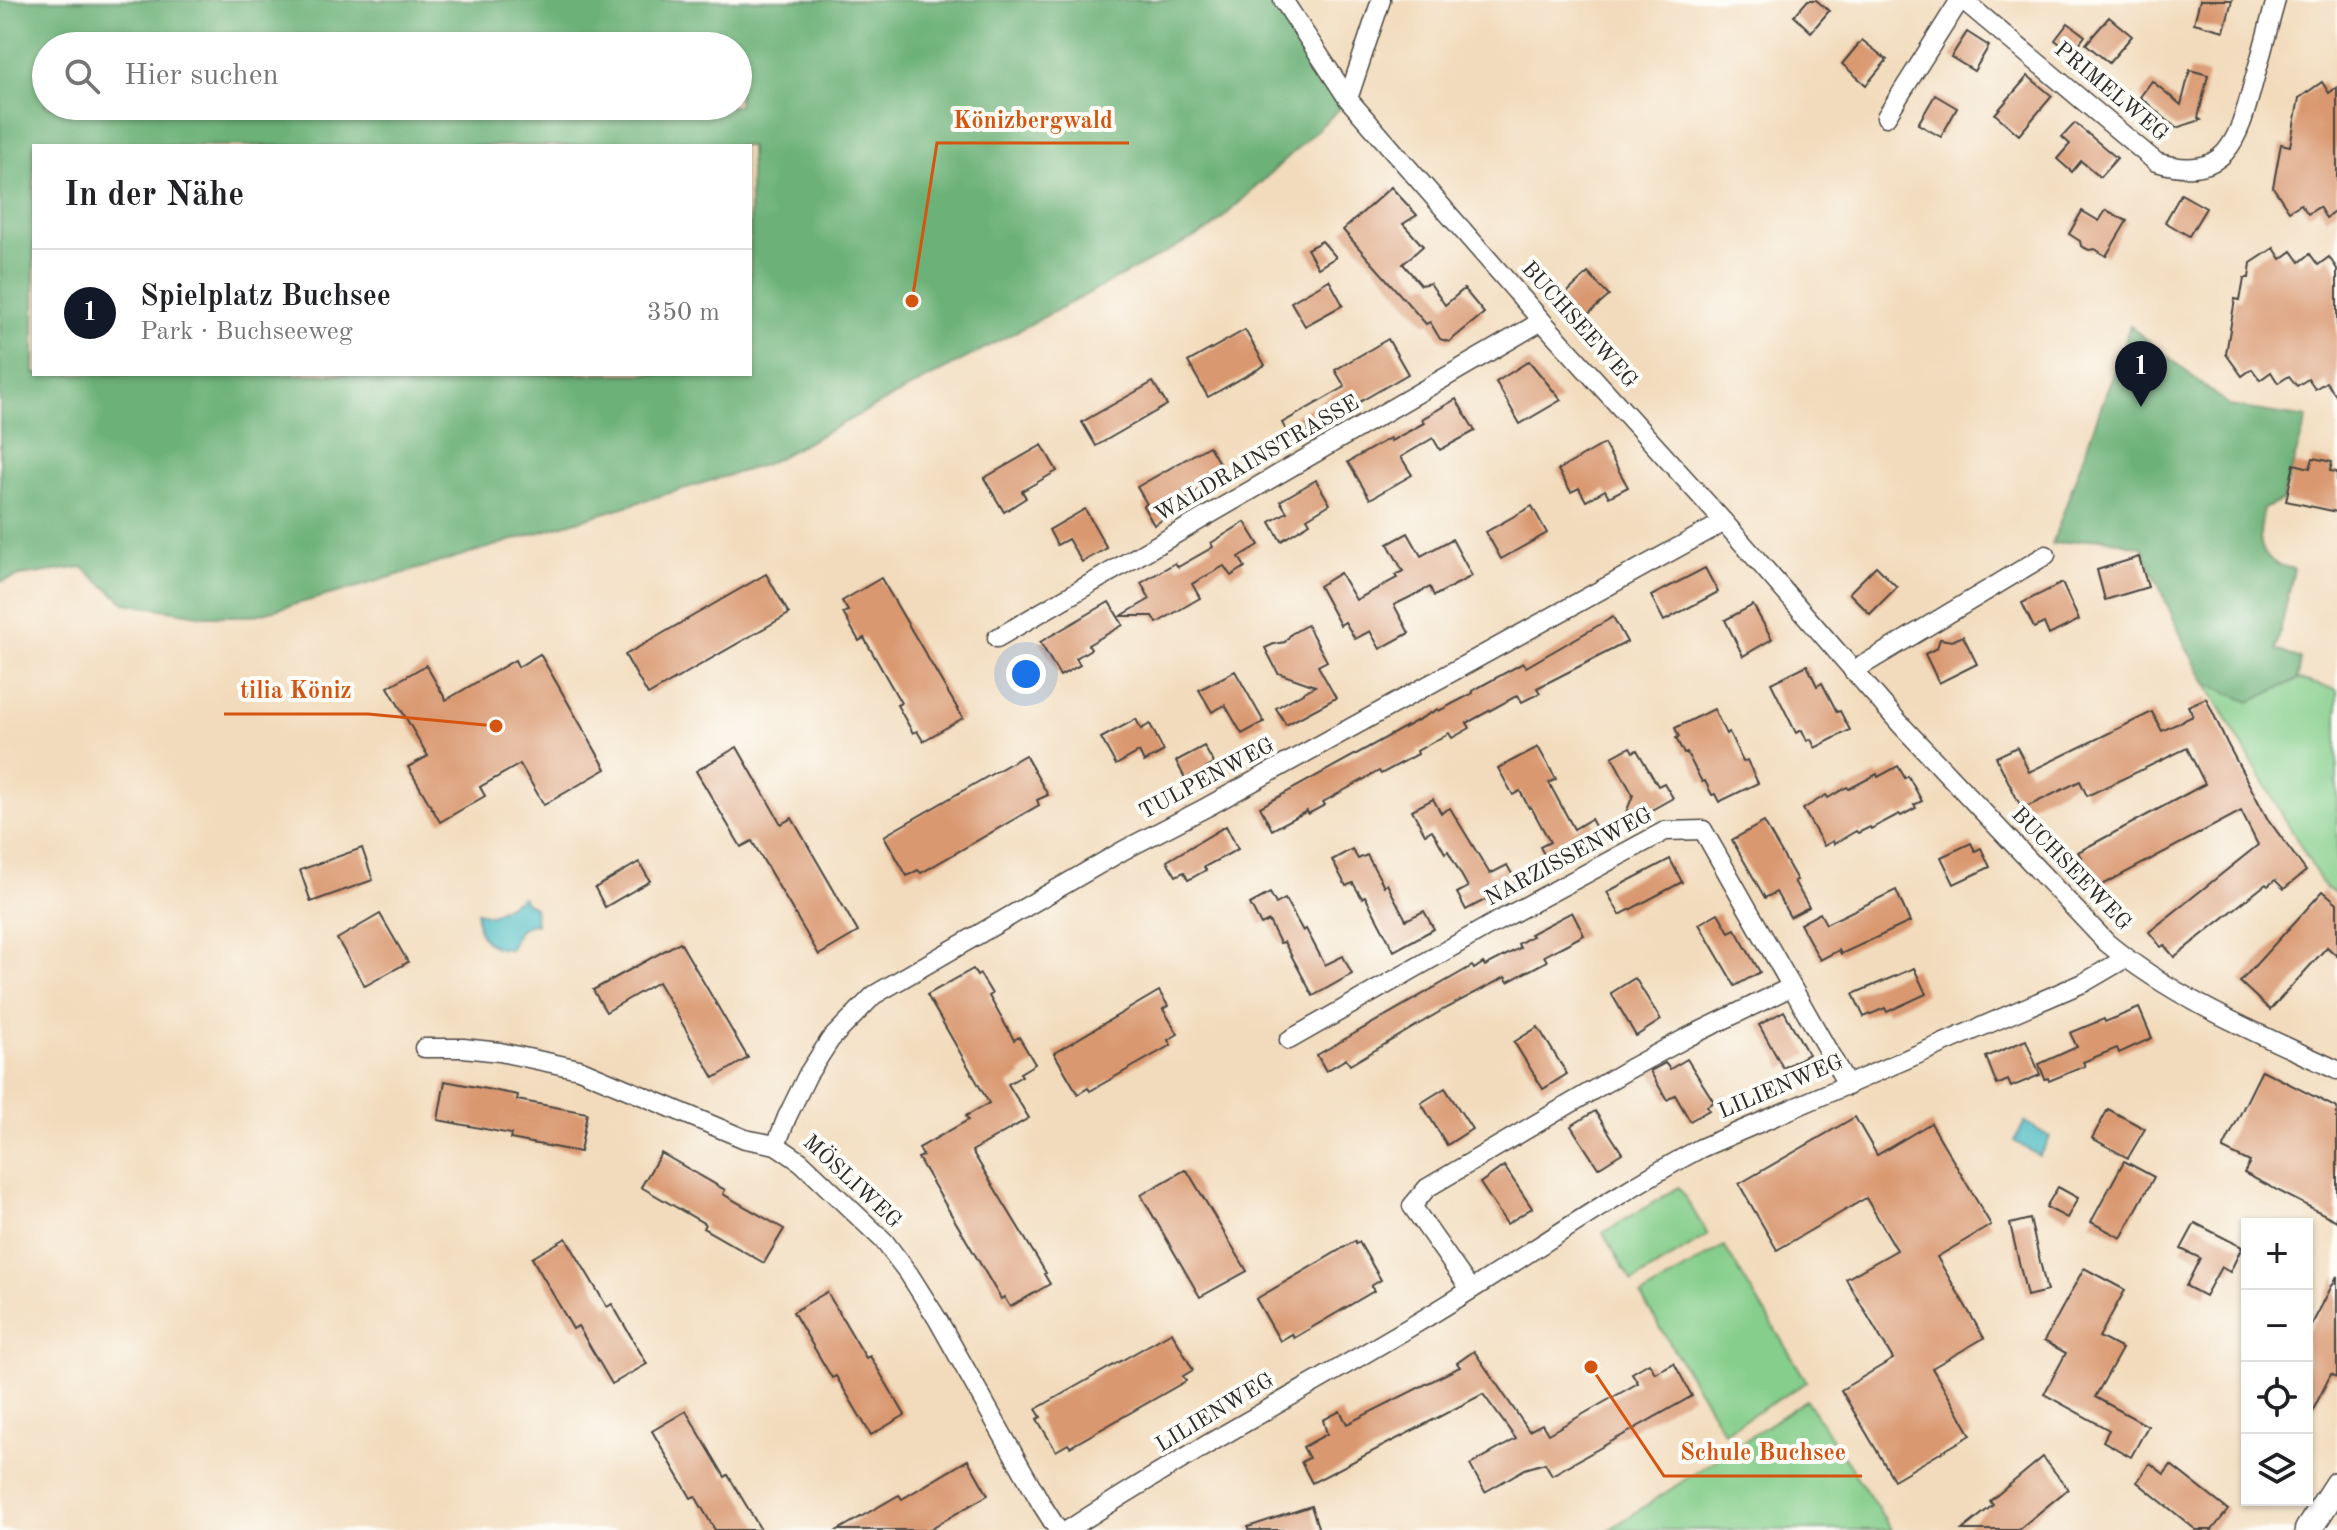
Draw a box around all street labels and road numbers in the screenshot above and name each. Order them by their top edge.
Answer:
street label: PRIMELWEG [2050,38,2172,146]
street label: BUCHSEEWEG [1517,258,1641,393]
street label: WALDRAINSTRASSE [1151,392,1363,526]
street label: TULPENWEG [1136,734,1278,824]
street label: BUCHSEEWEG [2007,803,2135,935]
street label: NARZISSENWEG [1482,804,1656,910]
street label: LILIENWEG [1715,1051,1847,1123]
street label: MÖSLIWEG [799,1129,908,1233]
street label: LILIENWEG [1152,1369,1278,1457]

